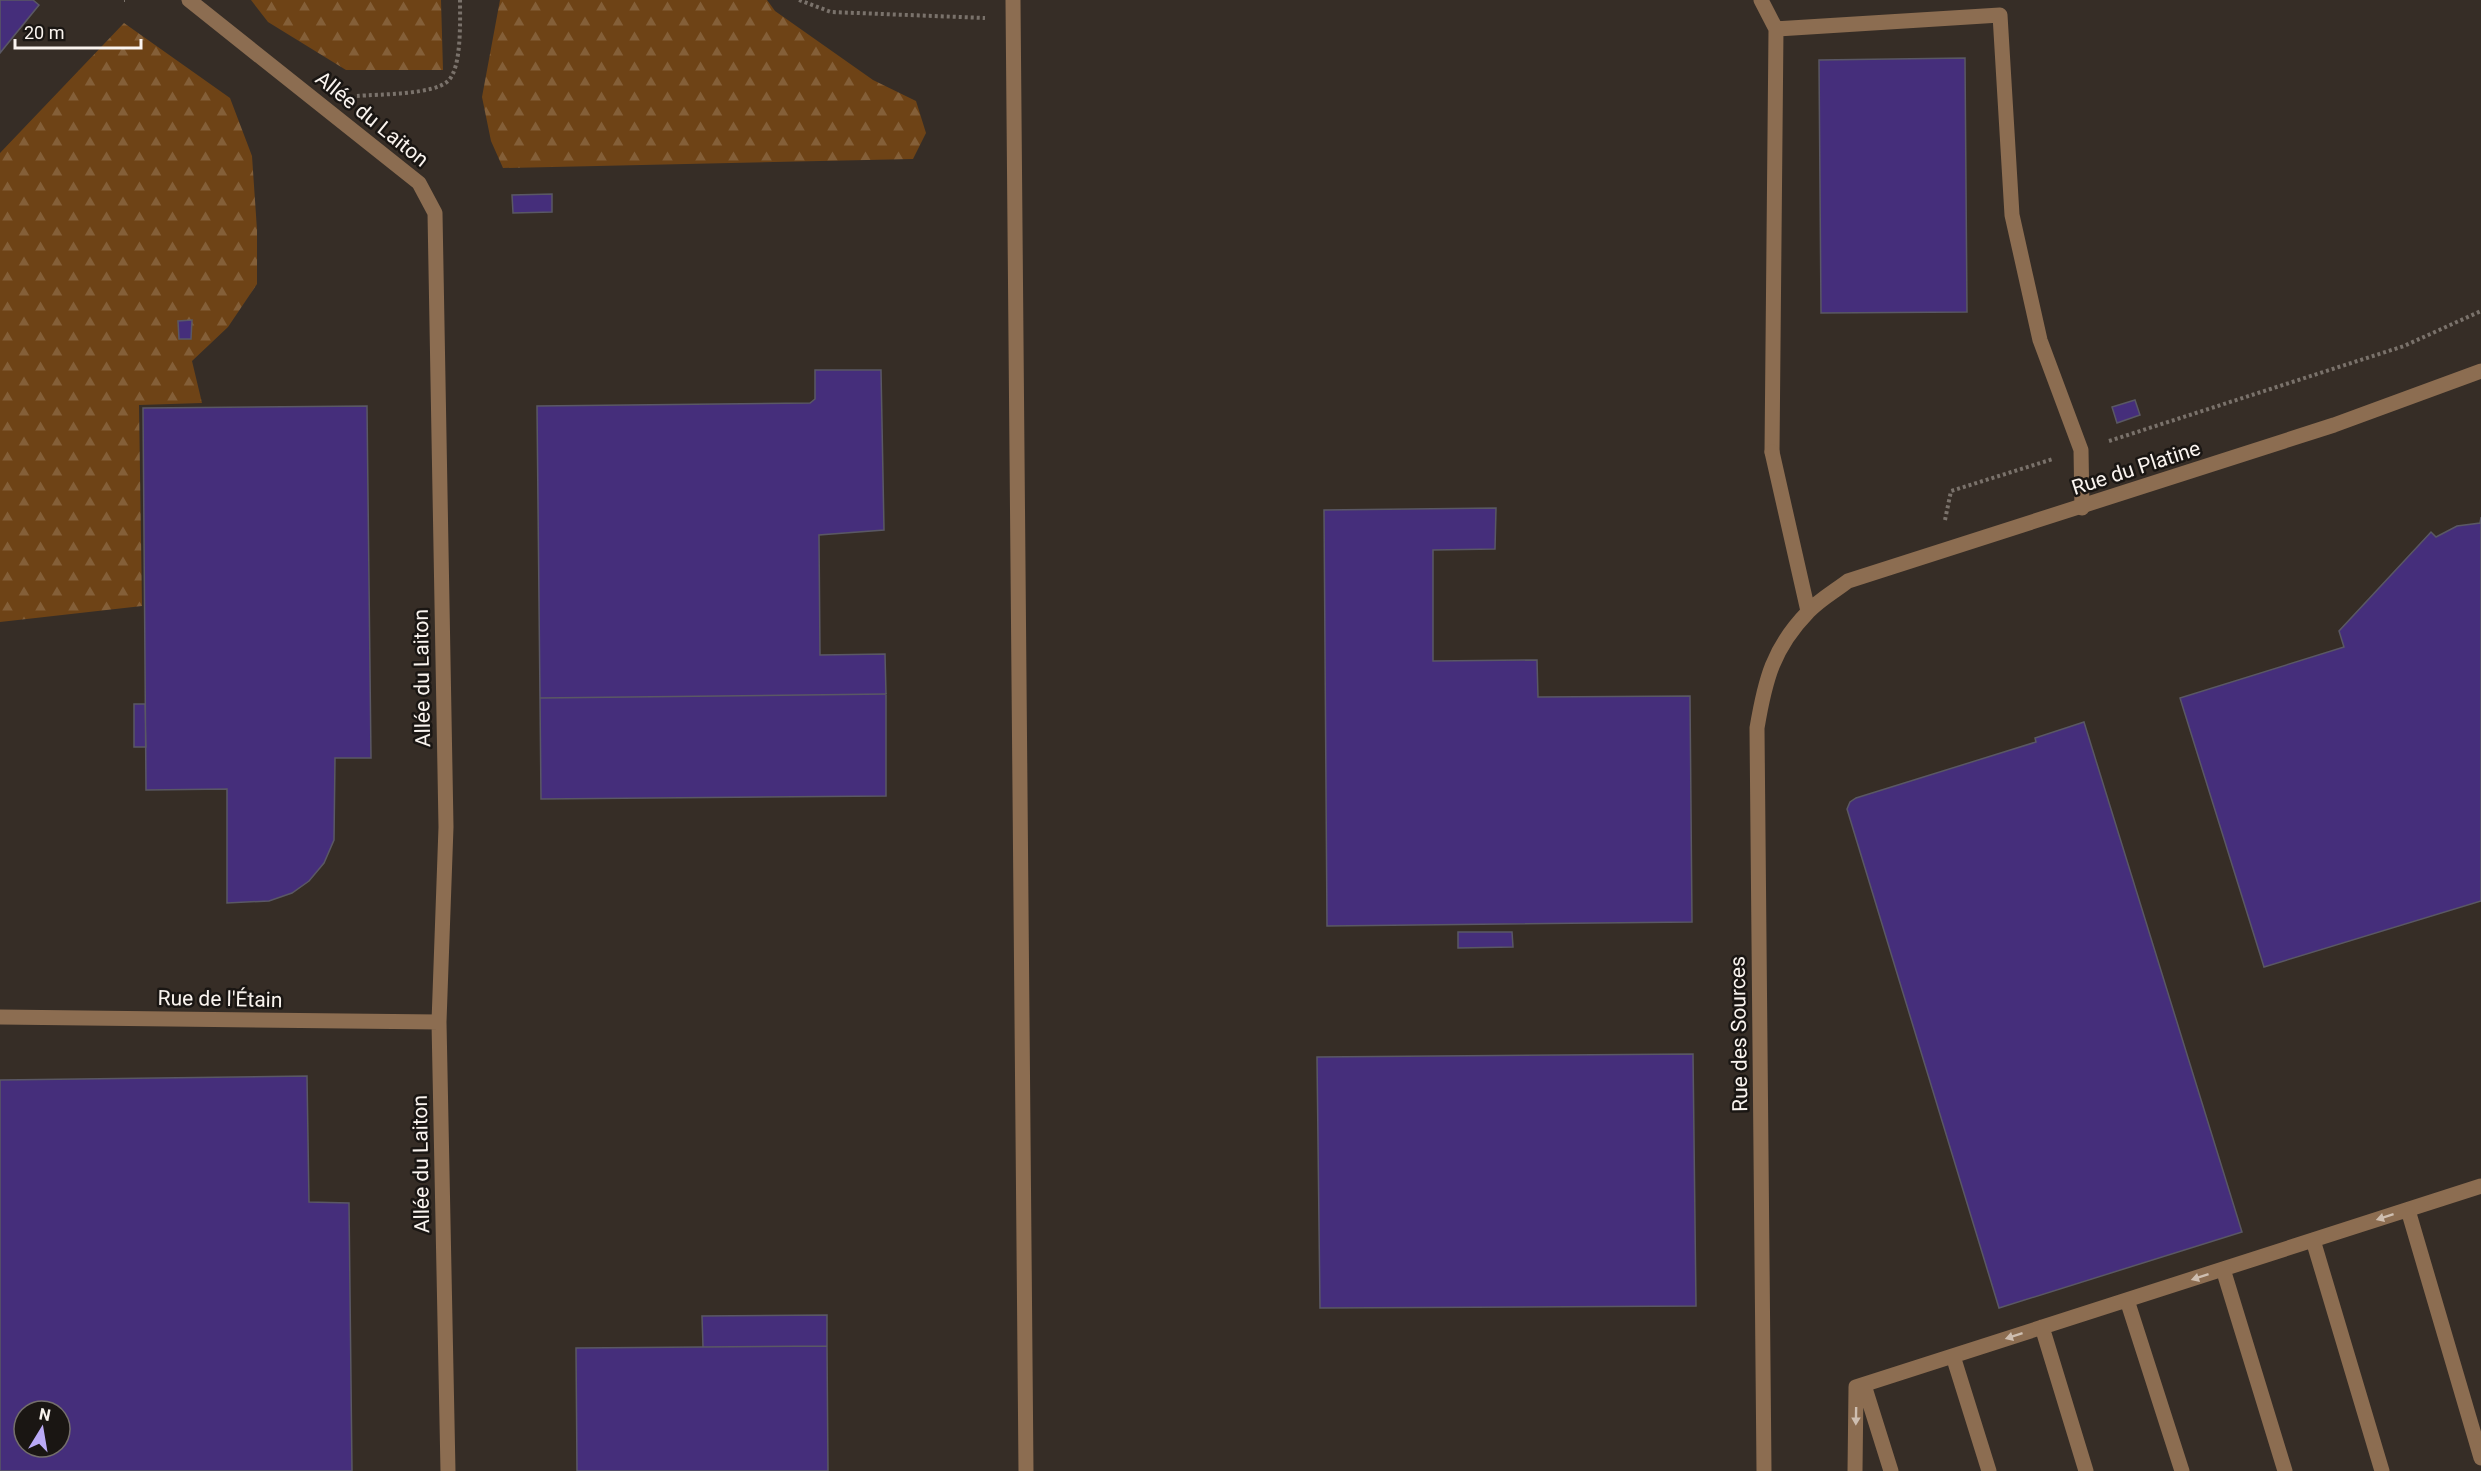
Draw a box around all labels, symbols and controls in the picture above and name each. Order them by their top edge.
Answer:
scale bar [15,12,141,50]
text: 20 m [24,22,64,43]
street label: Allée du Laiton [311,66,433,172]
street label: Rue du Platine [2069,436,2203,500]
street label: Allée du Laiton [409,609,435,747]
street label: Rue des Sources [1726,956,1752,1112]
street label: Rue de l'Étain [157,986,283,1012]
street label: Allée du Laiton [408,1095,434,1233]
one-way arrow [2376,1213,2394,1222]
one-way arrow [2191,1273,2209,1282]
one-way arrow [2005,1332,2023,1342]
north arrow [12,1399,72,1459]
text: N [37,1404,52,1425]
one-way arrow [1851,1407,1860,1426]

